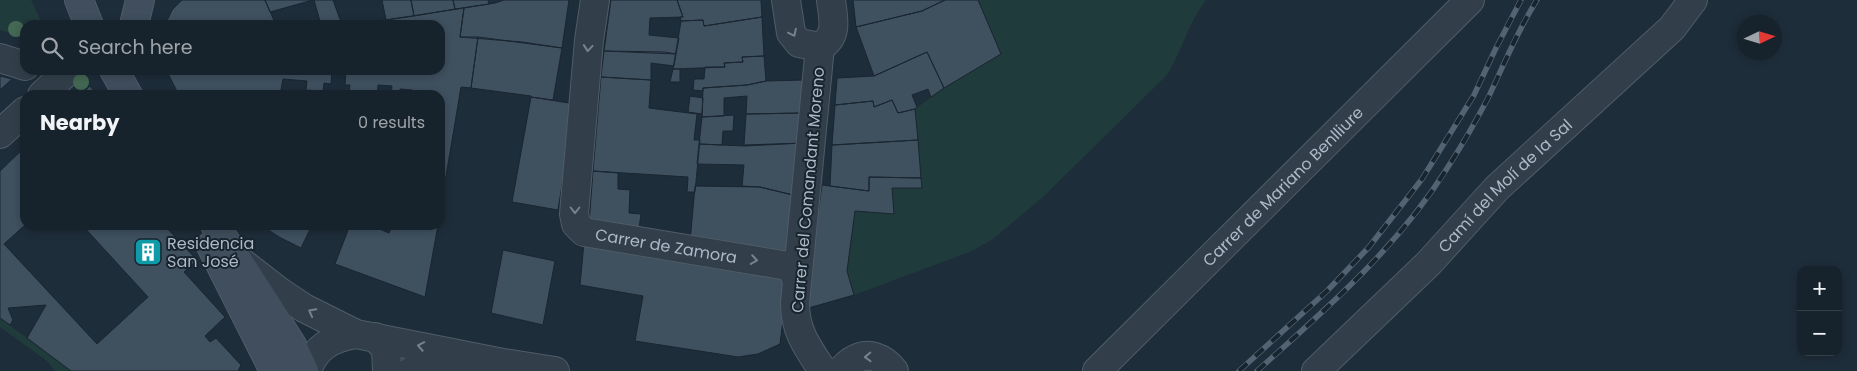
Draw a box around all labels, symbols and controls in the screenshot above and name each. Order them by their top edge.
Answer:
north arrow [1737,15,1782,60]
search box [20,20,445,75]
one-way arrow [787,27,797,36]
icon: search [38,34,66,62]
text: Search here [78,34,192,61]
one-way arrow [583,45,594,53]
street label: Carrer del Comandant Moreno [786,66,830,314]
street label: Carrer de Mariano Benlliure [1197,101,1368,271]
text: Nearby [40,108,120,137]
text: 0 results [358,111,425,134]
street label: Camí del Molí de la Sal [1433,113,1577,257]
one-way arrow [570,206,580,214]
street label: Carrer de Zamora [594,223,739,269]
place label: Residencia San José [167,232,254,273]
building icon: Residencia San José [133,237,163,267]
one-way arrow [750,255,758,265]
map controls [1797,266,1842,356]
button: + [1797,266,1842,311]
one-way arrow [308,308,317,318]
button: − [1797,311,1842,356]
one-way arrow [417,341,426,351]
one-way arrow [863,352,871,362]

